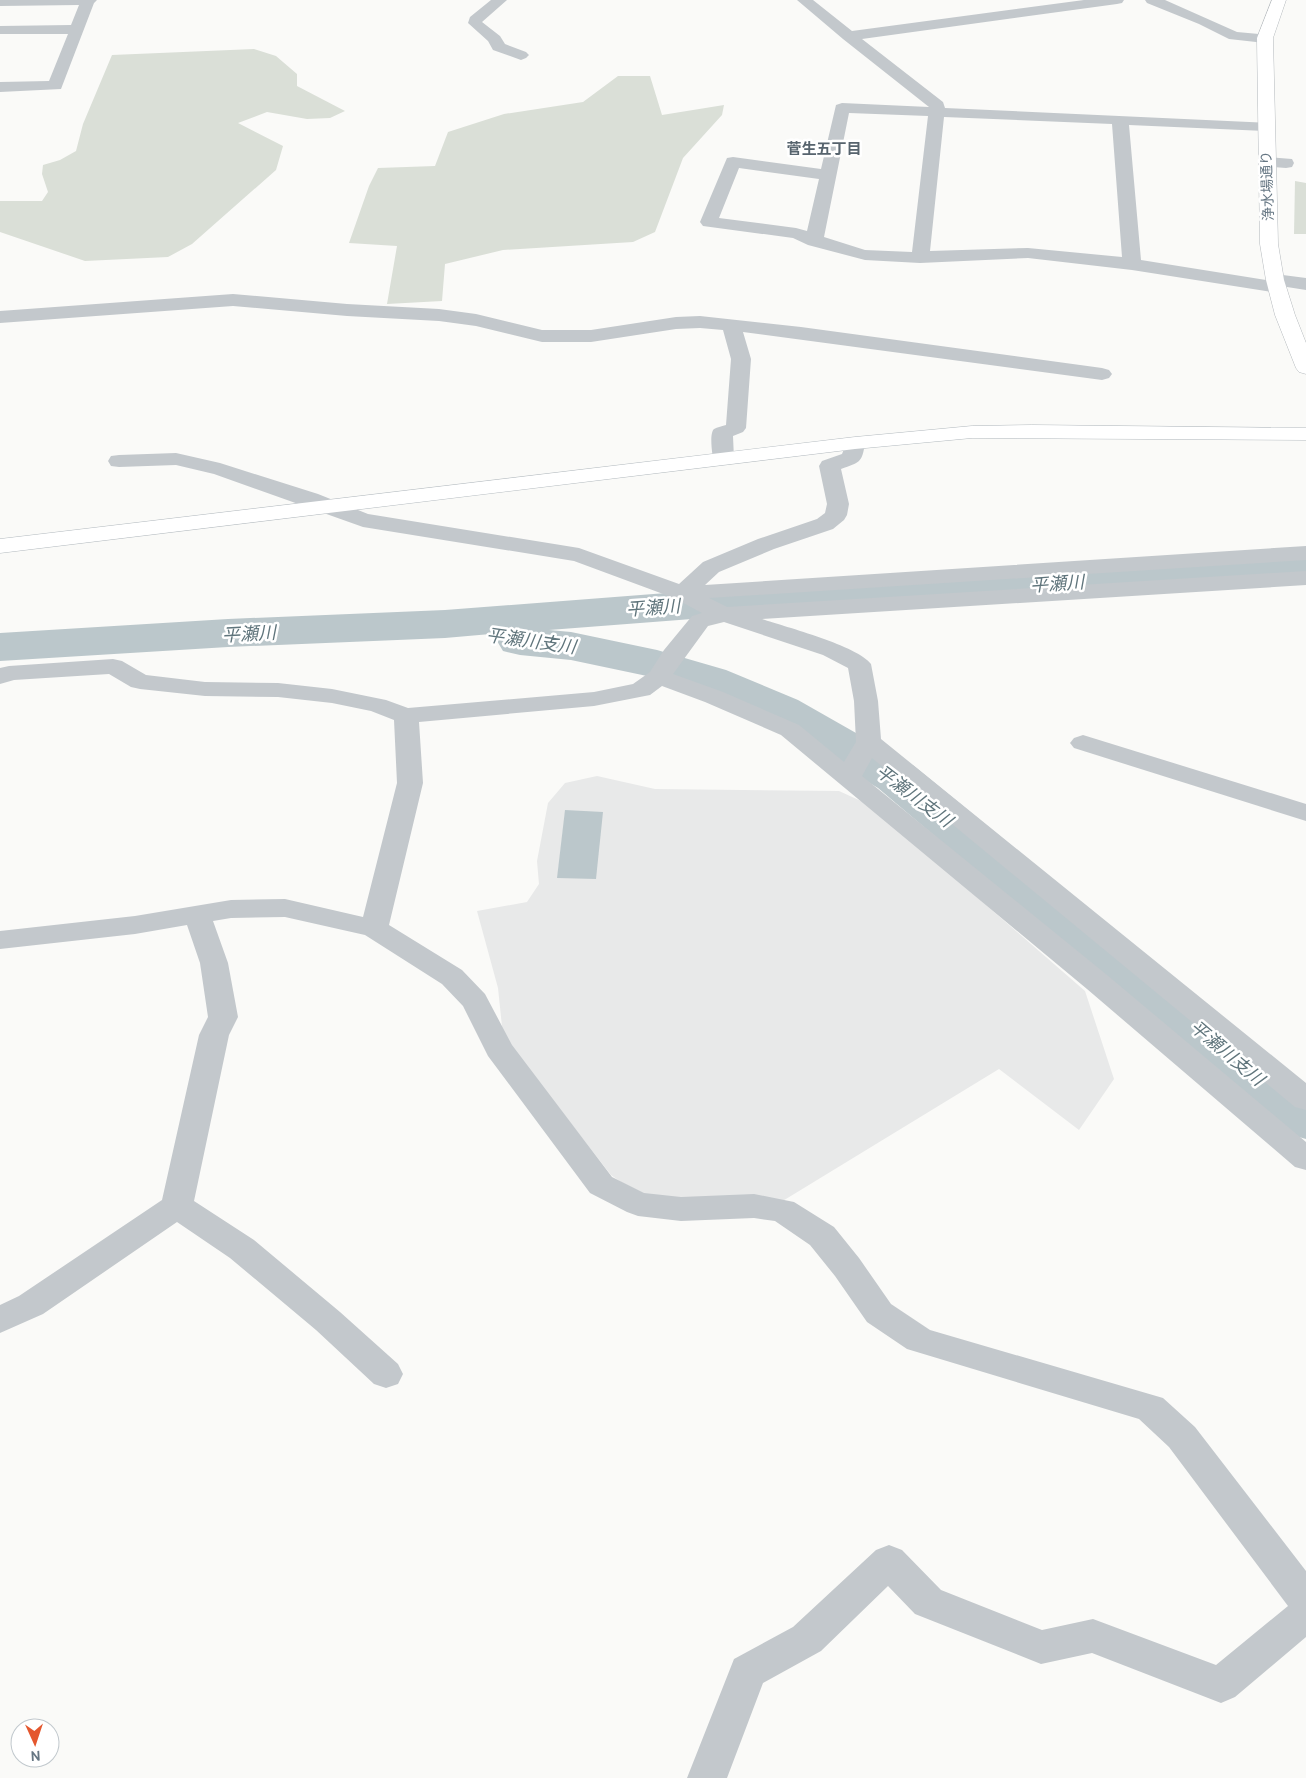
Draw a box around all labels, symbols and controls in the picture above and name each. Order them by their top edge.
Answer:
district label: 菅生五丁目 [786,140,862,158]
street label: 浄水場通り [1257,151,1277,221]
water label: 平瀬川 [1029,571,1087,597]
water label: 平瀬川 [625,595,683,621]
water label: 平瀬川 [221,621,279,646]
water label: 平瀬川支川 [485,624,579,658]
water label: 平瀬川支川 [871,760,958,833]
water label: 平瀬川支川 [1185,1016,1270,1092]
north arrow [10,1718,60,1768]
text: N [30,1747,41,1765]

